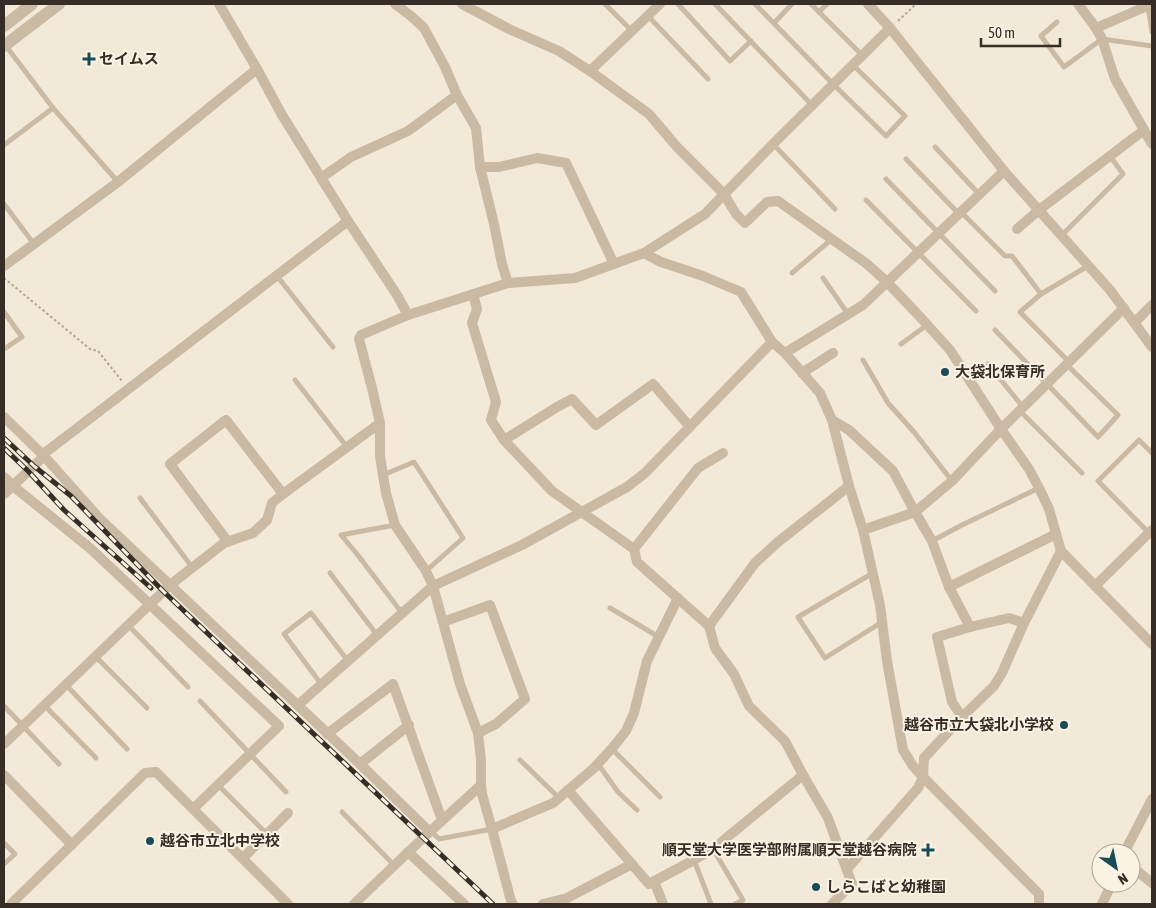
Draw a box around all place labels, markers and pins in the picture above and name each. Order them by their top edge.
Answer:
place label: セイムス [99,50,159,67]
marker: セイムス [83,53,95,65]
place label: 大袋北保育所 [955,363,1045,380]
marker: 大袋北保育所 [939,366,951,378]
place label: 越谷市立大袋北小学校 [904,716,1054,733]
marker: 越谷市立大袋北小学校 [1058,719,1070,731]
place label: 越谷市立北中学校 [160,832,280,849]
marker: 越谷市立北中学校 [144,835,156,847]
place label: 順天堂大学医学部附属順天堂越谷病院 [662,841,917,858]
marker: 順天堂大学医学部附属順天堂越谷病院 [921,843,935,857]
place label: しらこばと幼稚園 [826,878,946,895]
marker: しらこばと幼稚園 [810,881,822,893]

